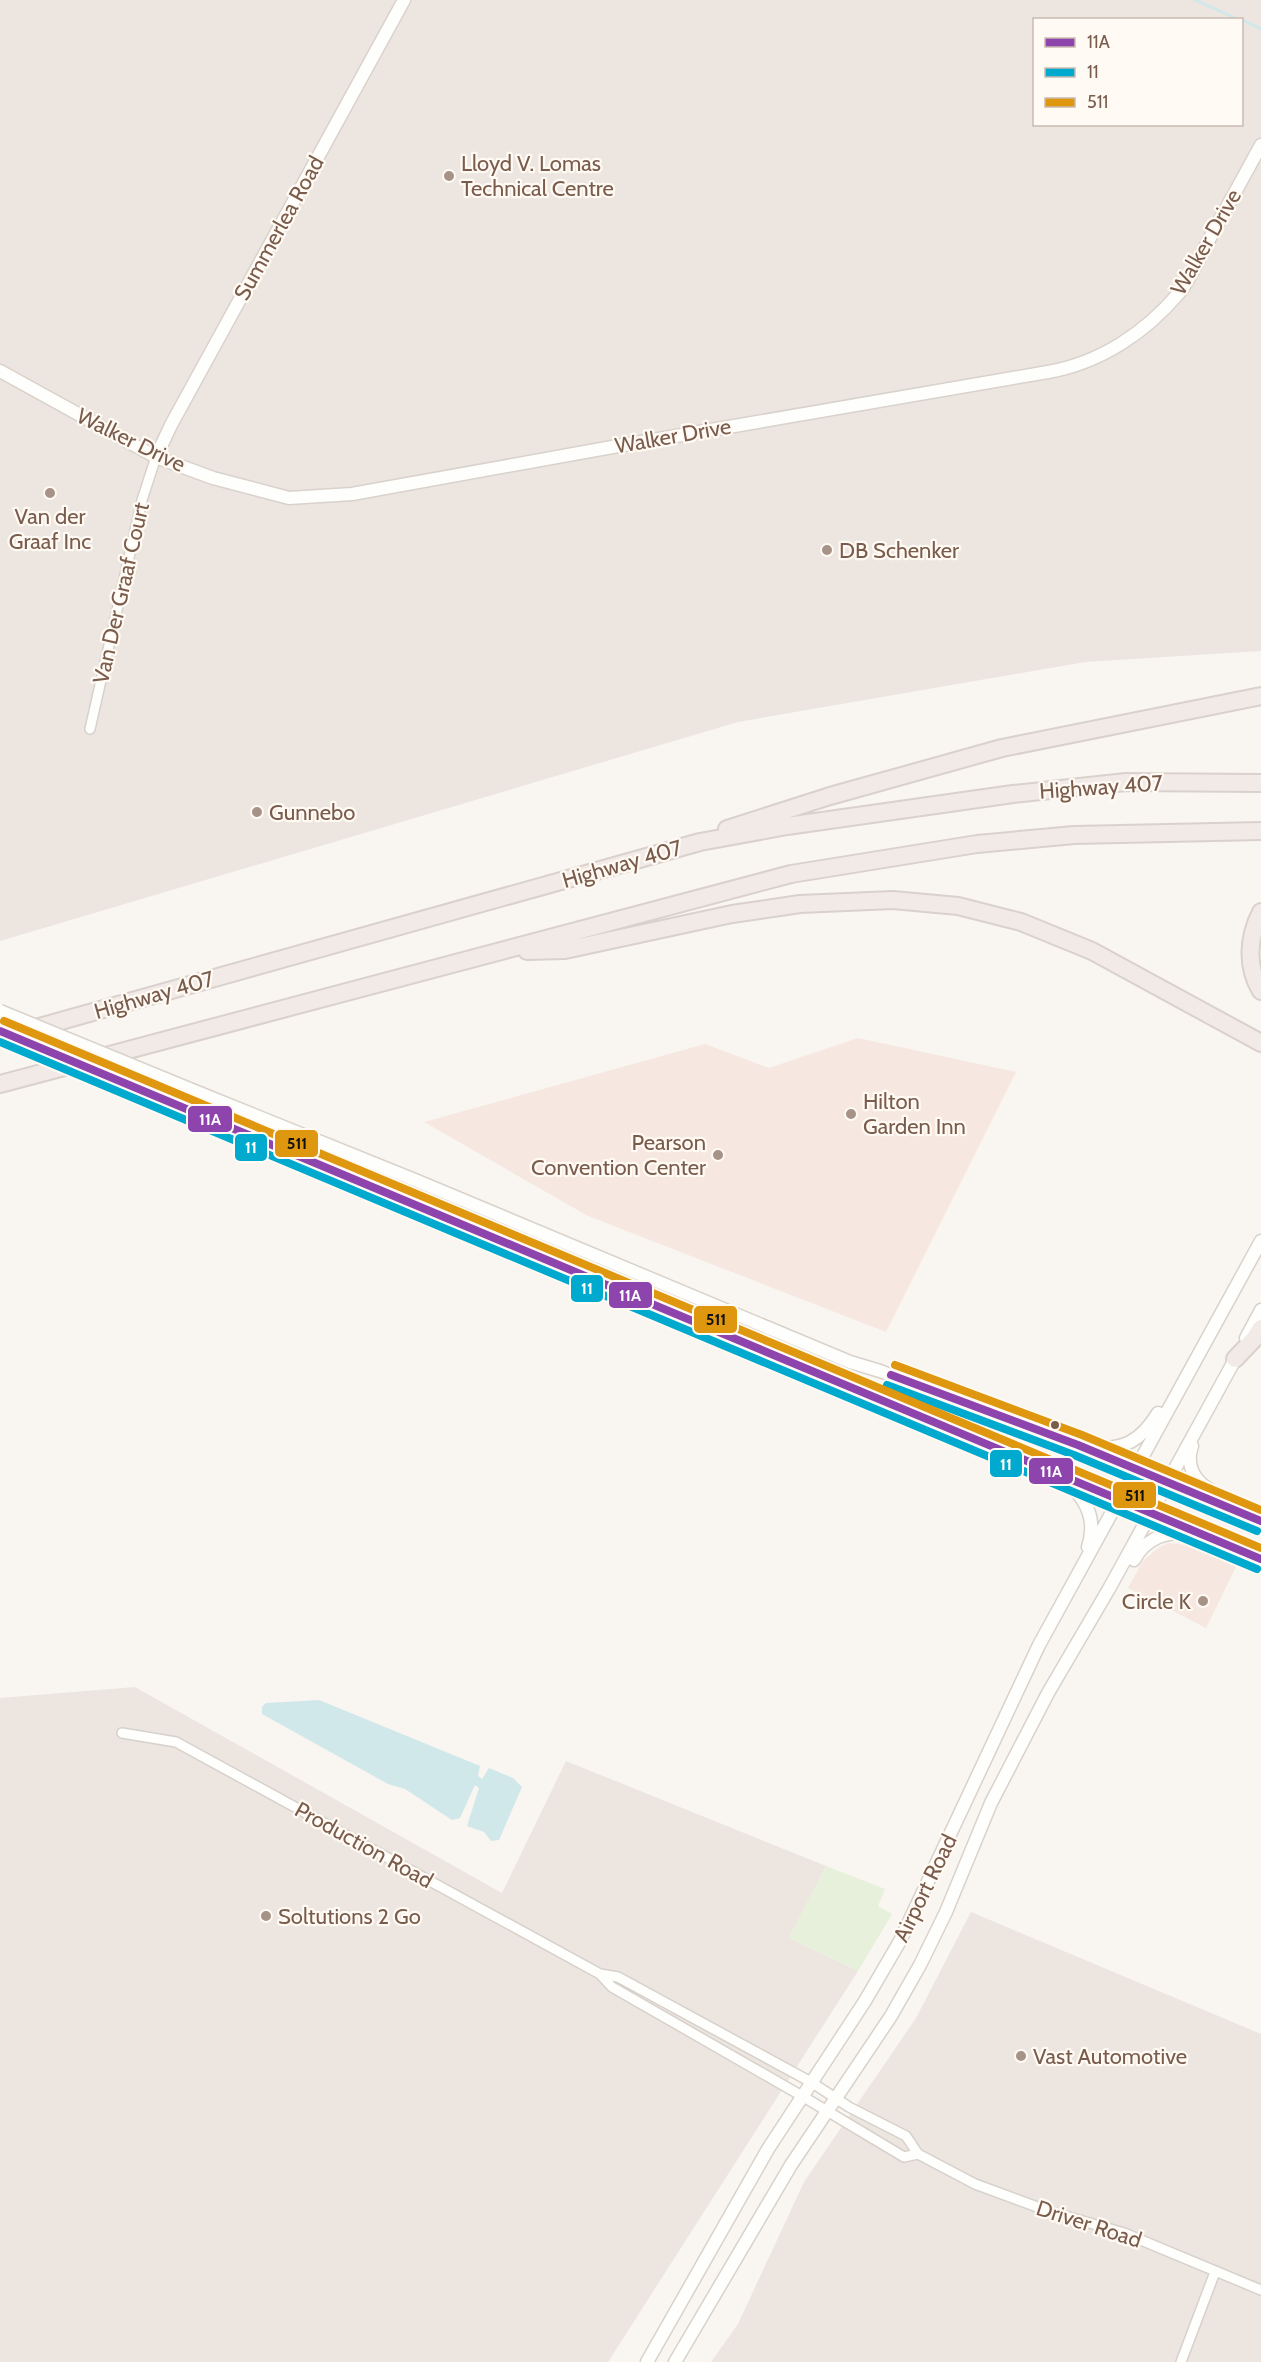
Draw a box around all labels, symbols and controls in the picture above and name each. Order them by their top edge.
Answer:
legend [1033,18,1243,126]
text: 11A [1087,31,1110,53]
text: 11 [1087,61,1099,83]
text: 511 [1087,91,1108,113]
place label: Lloyd V. Lomas Technical Centre [461,150,614,202]
street label: Summerlea Road [228,151,330,305]
marker: Lloyd V. Lomas Technical Centre [442,169,456,183]
street label: Walker Drive [1165,184,1247,300]
street label: Walker Drive [72,402,190,478]
street label: Walker Drive [613,412,733,460]
marker: Van der Graaf Inc [43,486,57,500]
street label: Van Der Graaf Court [87,499,155,686]
place label: Van der Graaf Inc [9,503,91,555]
place label: DB Schenker [839,537,959,564]
marker: DB Schenker [820,543,834,557]
street label: Highway 407 [1038,769,1164,805]
place label: Gunnebo [269,799,355,826]
marker: Gunnebo [250,805,264,819]
street label: Highway 407 [559,834,685,894]
street label: Highway 407 [91,965,217,1025]
place label: Hilton Garden Inn [863,1088,966,1140]
line badge: 11A [187,1105,233,1133]
marker: Hilton Garden Inn [844,1107,858,1121]
text: 11A [199,1110,221,1129]
line badge: 511 [274,1129,319,1158]
place label: Pearson Convention Center [531,1129,706,1181]
line badge: 11 [234,1133,268,1162]
text: 511 [287,1134,307,1153]
text: 11 [245,1138,257,1157]
marker: Pearson Convention Center [711,1148,725,1162]
line badge: 11 [570,1274,604,1303]
text: 11 [581,1279,593,1298]
line badge: 11A [608,1281,653,1309]
text: 11A [619,1286,641,1305]
line badge: 511 [693,1305,738,1334]
text: 511 [706,1310,726,1329]
unlabelled marker [1049,1419,1061,1431]
line badge: 11 [989,1449,1023,1478]
text: 11 [1000,1455,1012,1474]
line badge: 11A [1028,1457,1074,1485]
text: 11A [1040,1462,1062,1481]
line badge: 511 [1112,1481,1157,1509]
text: 511 [1125,1486,1145,1505]
place label: Circle K [1122,1588,1192,1615]
marker: Circle K [1196,1594,1210,1608]
street label: Production Road [290,1796,438,1894]
street label: Airport Road [887,1830,963,1946]
place label: Soltutions 2 Go [278,1903,421,1930]
marker: Soltutions 2 Go [259,1909,273,1923]
place label: Vast Automotive [1033,2043,1187,2070]
marker: Vast Automotive [1014,2049,1028,2063]
street label: Driver Road [1033,2194,1145,2254]

